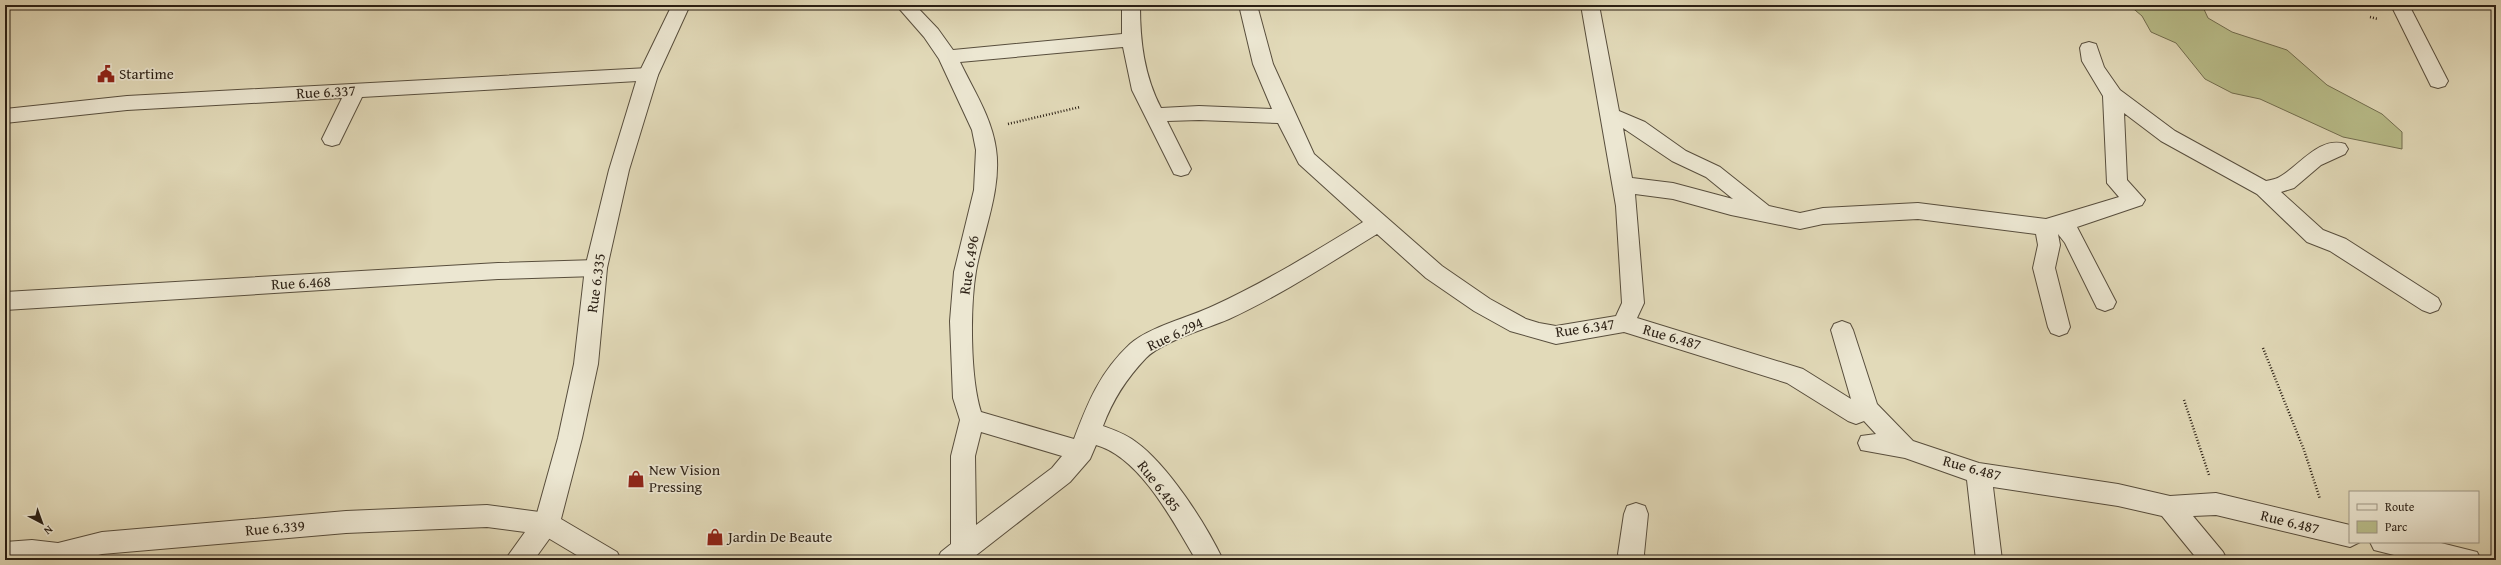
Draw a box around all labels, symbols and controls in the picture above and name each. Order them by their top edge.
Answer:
place label: Startime [119,63,174,84]
public building icon: Startime [96,64,116,84]
street label: Rue 6.337 [296,79,356,104]
street label: Rue 6.496 [953,234,984,296]
street label: Rue 6.335 [581,252,610,314]
street label: Rue 6.468 [271,270,331,295]
street label: Rue 6.294 [1143,311,1206,356]
street label: Rue 6.347 [1554,313,1616,342]
street label: Rue 6.487 [1641,318,1704,355]
street label: Rue 6.487 [1941,450,2004,485]
street label: Rue 6.485 [1133,456,1186,516]
place label: New Vision Pressing [649,459,721,497]
shop icon: New Vision Pressing [626,469,646,489]
legend [2349,491,2479,543]
text: Route [2385,498,2415,515]
north arrow [22,503,62,543]
street label: Rue 6.487 [2259,504,2322,539]
street label: Rue 6.339 [244,514,306,541]
text: Parc [2385,518,2408,535]
text: N [40,522,57,539]
place label: Jardin De Beaute [726,526,832,547]
shop icon: Jardin De Beaute [705,527,725,547]

